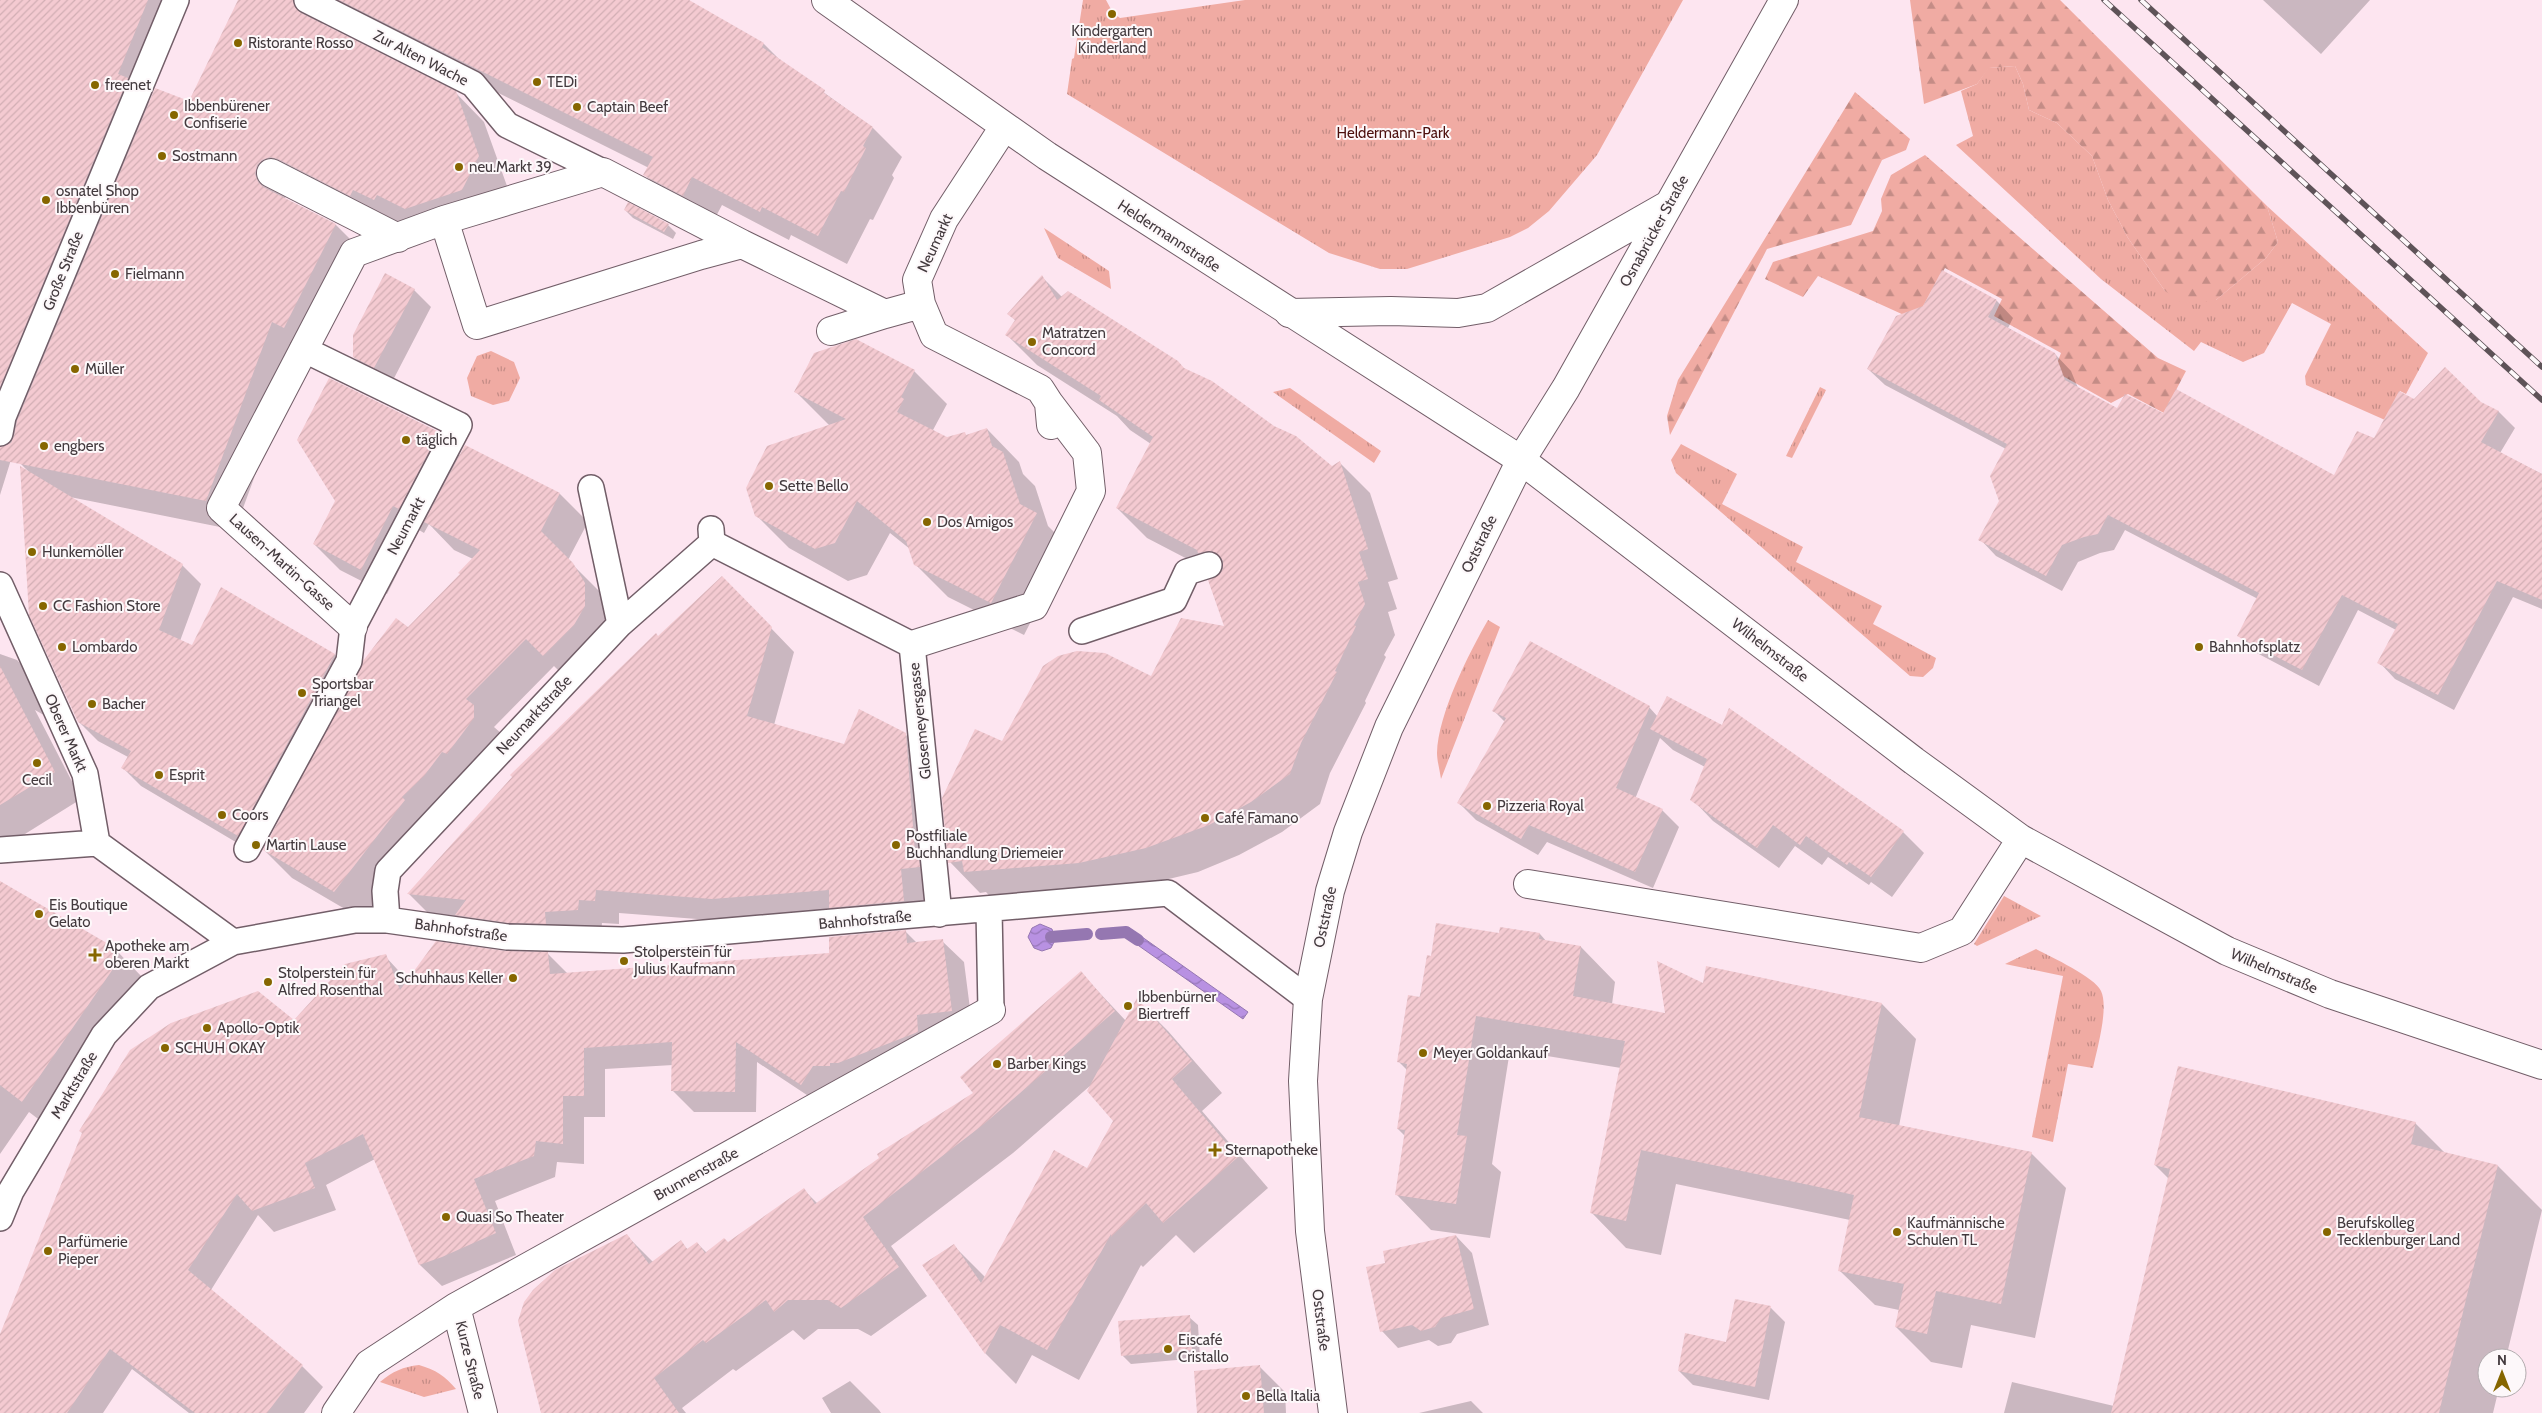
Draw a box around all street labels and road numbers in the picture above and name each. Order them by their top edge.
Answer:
street label: Zur Alten Wache [370,26,472,90]
street label: Osnabrücker Straße [1616,172,1692,290]
street label: Heldermannstraße [1114,196,1224,276]
street label: Neumarkt [914,211,956,275]
street label: Große Straße [39,228,87,313]
street label: Neumarkt [383,494,429,558]
street label: Lausen-Martin-Gasse [226,510,339,614]
street label: Oststraße [1457,512,1501,576]
street label: Wilhelmstraße [1728,614,1812,686]
street label: Glosemeyersgasse [905,661,935,780]
street label: Neumarktstraße [493,671,576,758]
street label: Oberer Markt [41,691,91,775]
street label: Oststraße [1310,884,1340,949]
street label: Bahnhofstraße [818,907,913,933]
street label: Bahnhofstraße [414,915,509,945]
street label: Wilhelmstraße [2228,945,2320,998]
street label: Marktstraße [47,1048,101,1122]
street label: Brunnenstraße [651,1143,742,1205]
street label: Oststraße [1308,1288,1334,1352]
street label: Kurze Straße [452,1319,489,1401]

